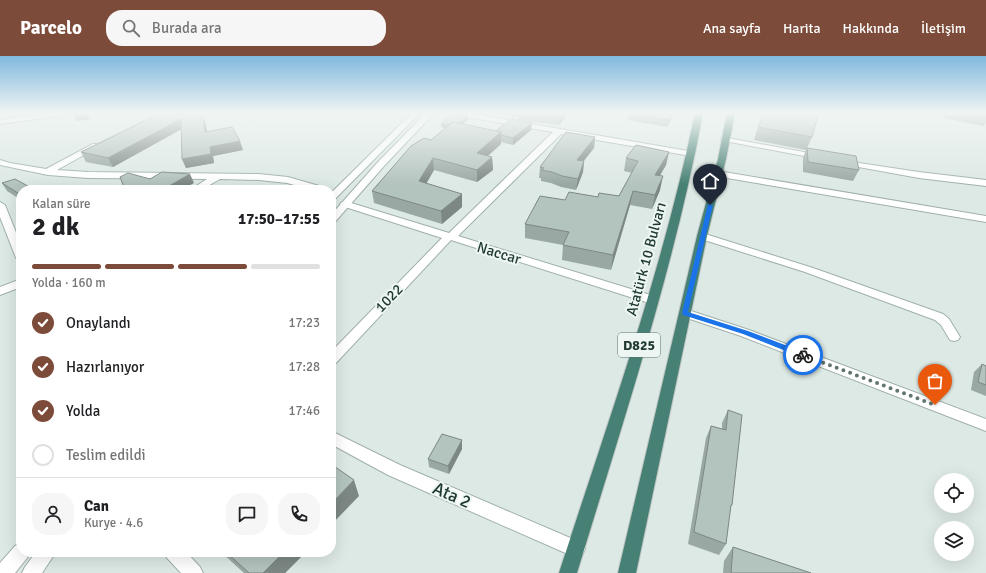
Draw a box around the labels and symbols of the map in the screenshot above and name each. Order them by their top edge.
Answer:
pin [693,164,727,205]
street label: Atatürk 10 Bulvarı [622,200,670,318]
street label: Naccar [475,238,524,268]
street label: 1022 [371,280,407,316]
road number: D825 [618,333,660,357]
courier [783,335,823,375]
pin [918,364,952,405]
street label: Ata 2 [429,477,475,513]

